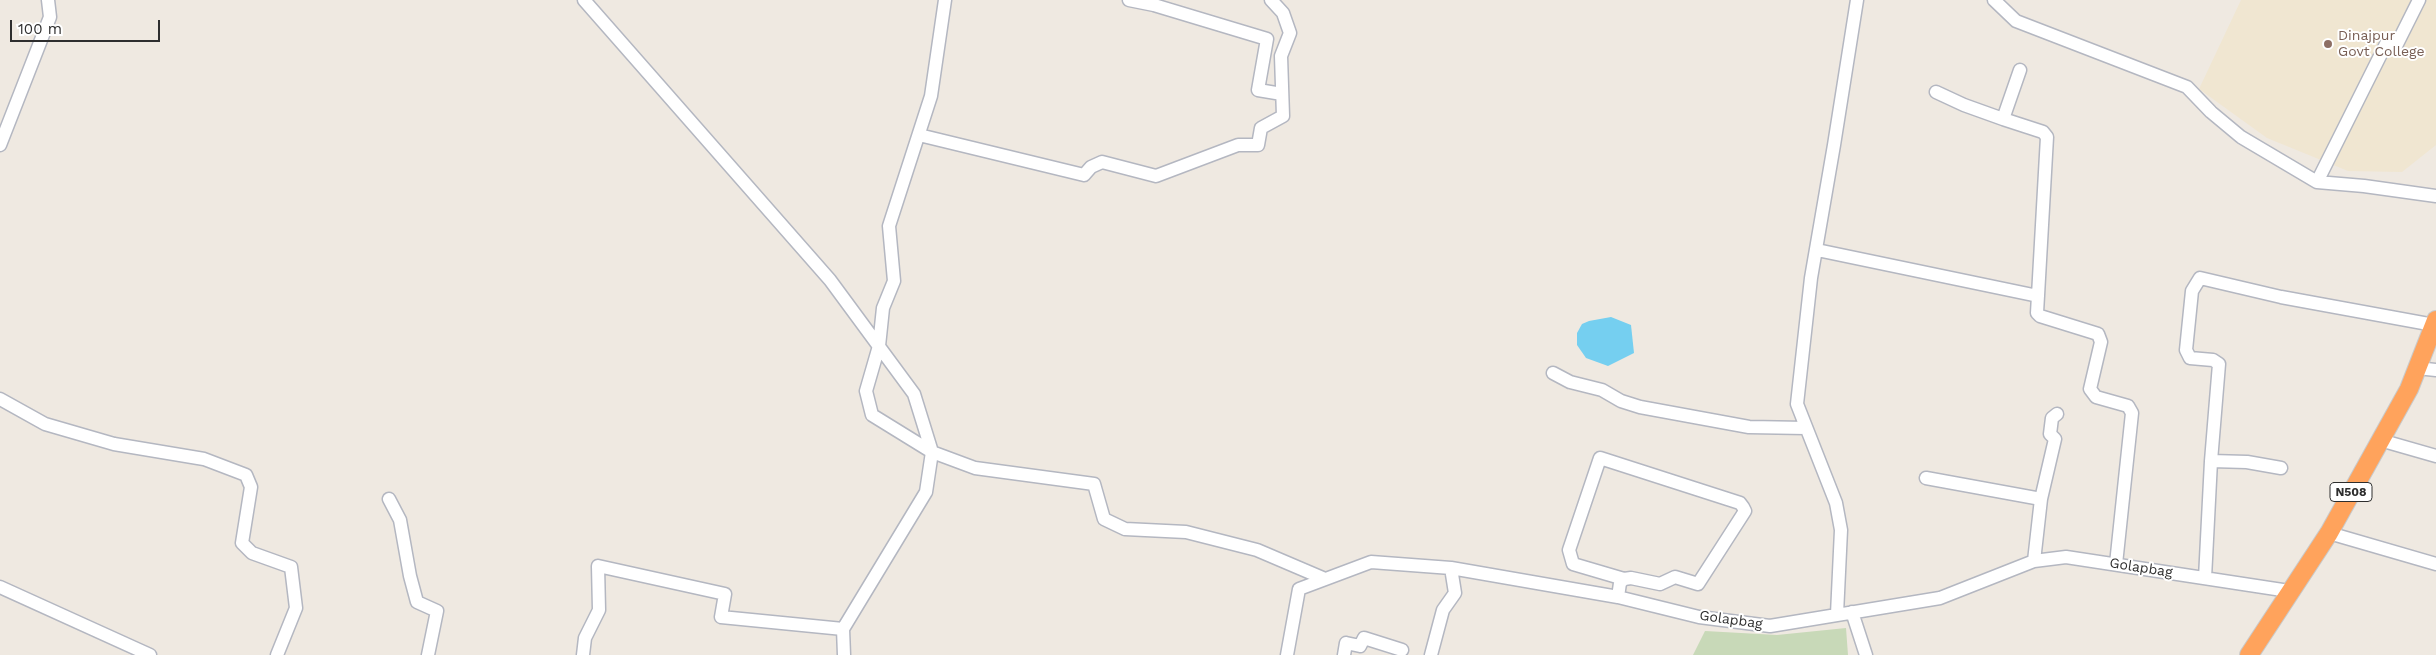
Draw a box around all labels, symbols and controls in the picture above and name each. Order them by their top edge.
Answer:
scale bar [12,10,162,42]
text: 100 m [18,20,62,38]
place label: Dinajpur Govt College [2338,28,2425,60]
marker: Dinajpur Govt College [2322,38,2334,50]
road number: N508 [2330,482,2372,502]
street label: Golapbag [2108,555,2174,581]
street label: Golapbag [1698,607,1764,633]

